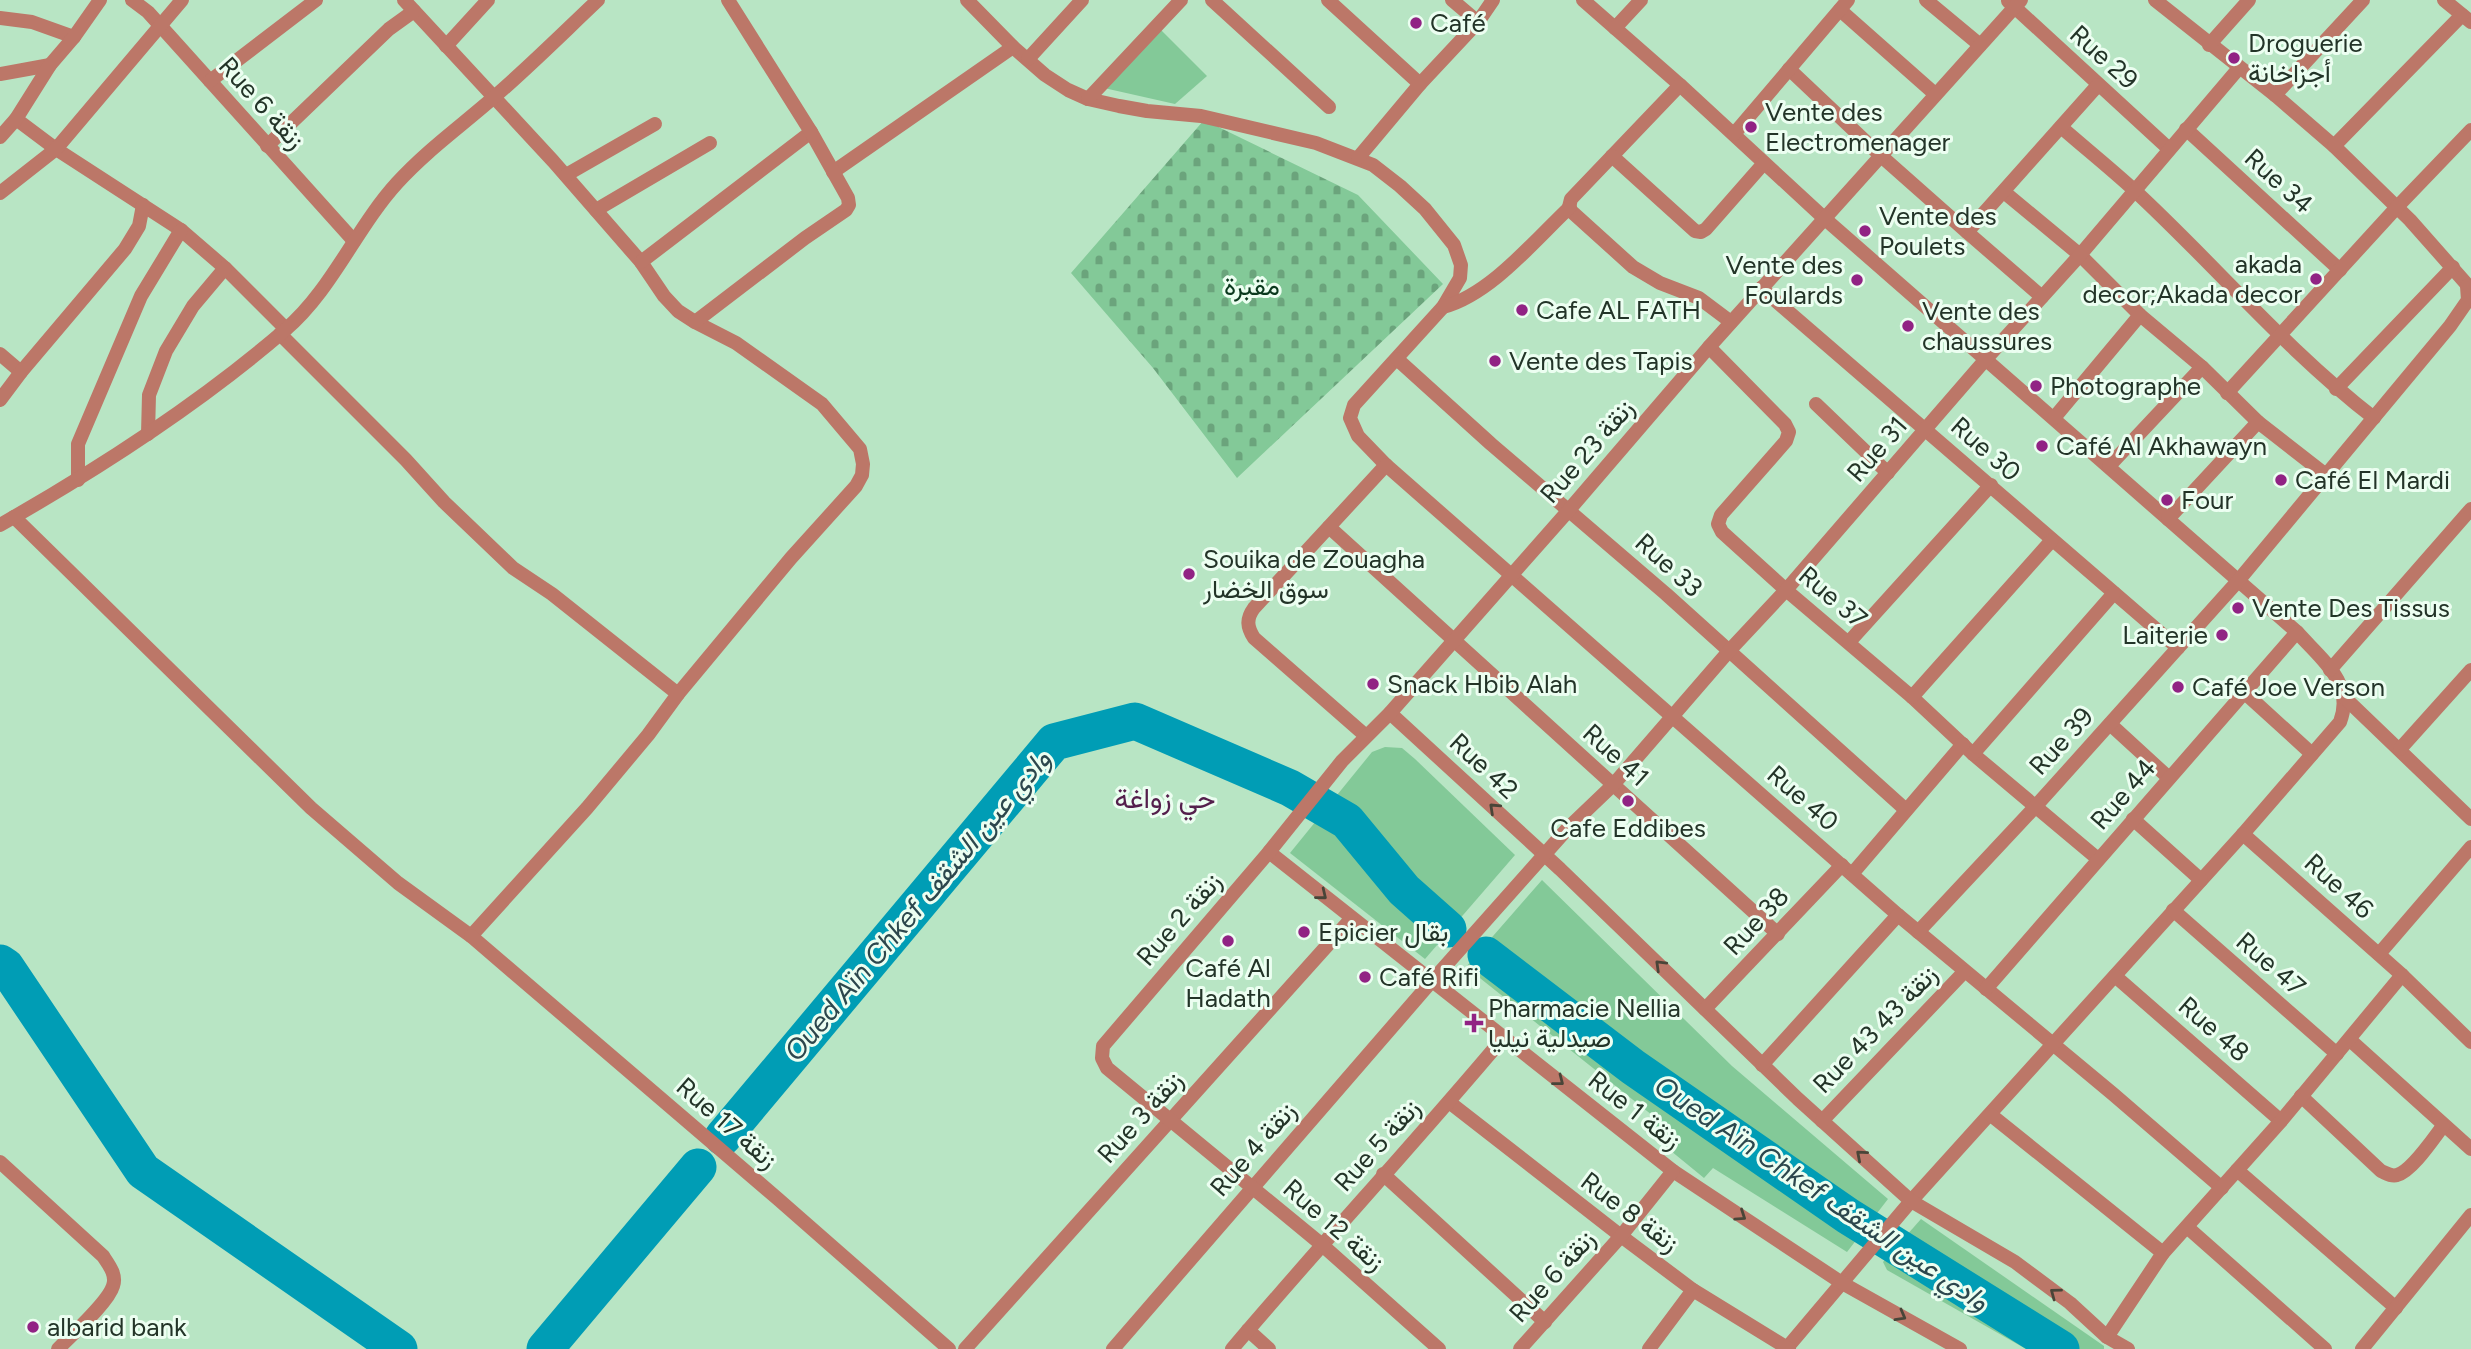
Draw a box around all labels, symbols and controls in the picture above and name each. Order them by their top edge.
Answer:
place label: Café [1430,7,1486,39]
marker: Café [1408,15,1424,31]
street label: Rue 29 [2063,18,2145,96]
place label: Droguerie أجزاخانة [2248,27,2363,89]
street label: Rue 6 زنقة [212,50,312,156]
marker: Droguerie أجزاخانة [2226,50,2242,66]
place label: Vente des Electromenager [1765,96,1951,158]
marker: Vente des Electromenager [1743,119,1759,135]
street label: Rue 34 [2238,142,2320,220]
place label: Vente des Poulets [1879,200,1997,262]
marker: Vente des Poulets [1857,223,1873,239]
place label: akada decor;Akada decor [2082,248,2302,310]
place label: Vente des Foulards [1725,249,1843,311]
park label: مقبرة [1224,270,1280,302]
marker: akada decor;Akada decor [2308,271,2324,287]
marker: Vente des Foulards [1849,272,1865,288]
place label: Cafe AL FATH [1536,294,1701,326]
place label: Vente des chaussures [1922,295,2052,357]
marker: Cafe AL FATH [1514,302,1530,318]
marker: Vente des chaussures [1900,318,1916,334]
place label: Vente des Tapis [1509,345,1693,377]
marker: Vente des Tapis [1487,353,1503,369]
place label: Photographe [2050,370,2201,402]
marker: Photographe [2028,378,2044,394]
street label: Rue 23 زنقة [1533,392,1641,510]
street label: Rue 31 [1840,410,1914,488]
street label: Rue 30 [1944,410,2028,488]
place label: Café Al Akhawayn [2056,430,2267,462]
marker: Café Al Akhawayn [2034,438,2050,454]
place label: Café El Mardi [2295,464,2450,496]
marker: Café El Mardi [2273,472,2289,488]
place label: Four [2181,484,2234,516]
marker: Four [2159,492,2175,508]
street label: Rue 33 [1629,526,1709,604]
place label: Souika de Zouagha سوق الخضار [1202,543,1425,605]
street label: Rue 37 [1792,559,1874,635]
marker: Souika de Zouagha سوق الخضار [1181,566,1197,582]
place label: Vente Des Tissus [2252,592,2450,624]
marker: Vente Des Tissus [2230,600,2246,616]
place label: Laiterie [2122,619,2208,651]
marker: Laiterie [2214,627,2230,643]
place label: Snack Hbib Alah [1387,668,1577,700]
place label: Café Joe Verson [2192,671,2385,703]
marker: Snack Hbib Alah [1365,676,1381,692]
marker: Café Joe Verson [2170,679,2186,695]
street label: Rue 39 [2022,700,2100,782]
street label: Rue 41 [1576,717,1656,793]
street label: Rue 42 [1443,726,1525,806]
water label: Oued Aïn Chkef وادي عين الشقف [777,742,1062,1071]
street label: Rue 44 [2083,752,2163,836]
street label: Rue 40 [1761,758,1845,838]
district label: حي زواغة [1114,781,1216,821]
marker: Cafe Eddibes [1620,793,1636,809]
one-way arrow [1489,804,1502,817]
place label: Cafe Eddibes [1550,812,1706,844]
street label: Rue 46 [2298,847,2380,925]
street label: Rue 2 زنقة [1130,866,1228,972]
street label: Rue 38 [1717,880,1795,962]
one-way arrow [1313,887,1326,899]
place label: Epicier بقال [1318,916,1448,948]
marker: Epicier بقال [1296,924,1312,940]
street label: Rue 47 [2230,925,2312,1003]
marker: Café Al Hadath [1220,933,1236,949]
place label: Café Al Hadath [1185,952,1271,1014]
street label: Rue 43 زنقة 43 [1806,958,1944,1100]
place label: Café Rifi [1379,961,1479,993]
one-way arrow [1655,961,1668,974]
marker: Café Rifi [1357,969,1373,985]
street label: Rue 48 [2172,990,2256,1068]
place label: Pharmacie Nellia صيدلية نيليا [1488,992,1681,1054]
marker: Pharmacie Nellia صيدلية نيليا [1466,1015,1482,1031]
street label: Rue 3 زنقة [1090,1064,1190,1170]
street label: Rue 1 زنقة [1582,1064,1688,1156]
water label: Oued Aïn Chkef وادي عين الشقف [1645,1068,1996,1323]
street label: Rue 17 زنقة [670,1070,784,1176]
one-way arrow [1551,1072,1563,1085]
street label: Rue 5 زنقة [1327,1092,1427,1198]
street label: Rue 4 زنقة [1203,1095,1303,1203]
one-way arrow [1856,1151,1869,1163]
street label: Rue 8 زنقة [1575,1165,1685,1259]
street label: Rue 12 زنقة [1277,1172,1391,1278]
one-way arrow [1734,1208,1747,1221]
street label: Rue 6 زنقة [1502,1223,1602,1329]
one-way arrow [2050,1288,2063,1301]
one-way arrow [1894,1308,1906,1321]
place label: albarid bank [47,1311,187,1343]
marker: albarid bank [25,1319,41,1335]

